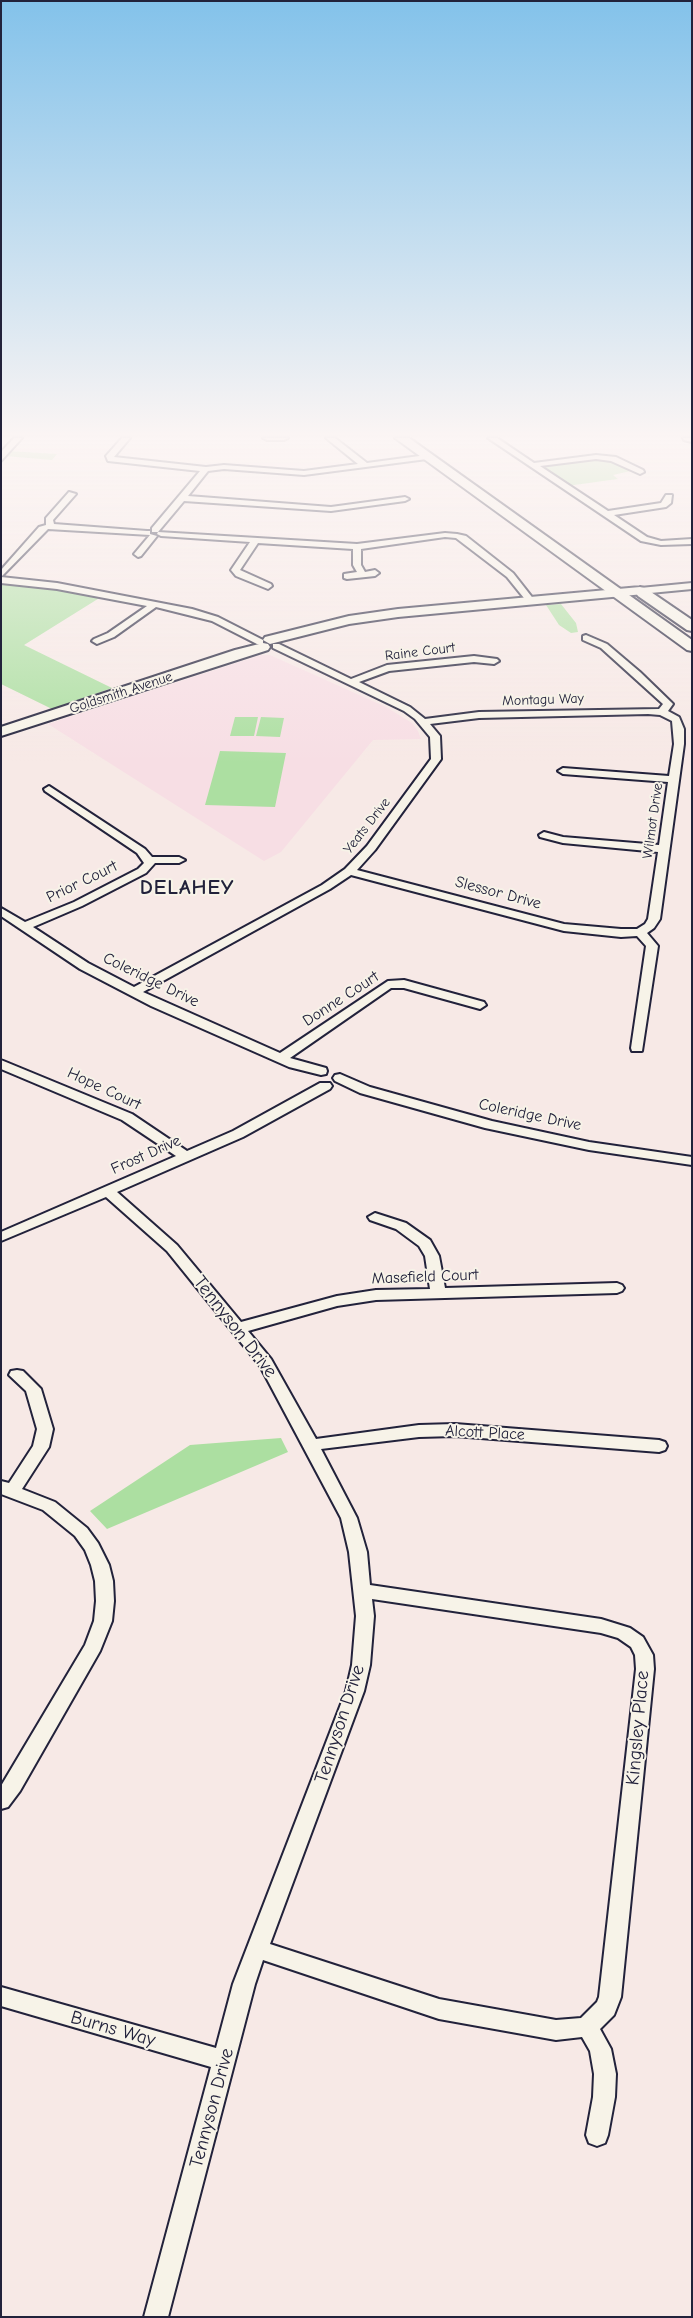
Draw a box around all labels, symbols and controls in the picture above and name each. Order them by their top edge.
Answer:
street label: Raine Court [384,639,456,665]
street label: Goldsmith Avenue [67,668,175,718]
street label: Montagu Way [502,690,584,710]
street label: Wilmot Drive [639,782,667,860]
street label: Yeats Drive [340,795,394,857]
street label: Prior Court [43,857,121,907]
street label: Slessor Drive [453,872,543,914]
district label: DELAHEY [139,875,235,901]
street label: Coleridge Drive [100,948,202,1012]
street label: Donne Court [299,967,383,1031]
street label: Hope Court [64,1064,144,1114]
street label: Coleridge Drive [477,1095,583,1135]
street label: Frost Drive [108,1131,184,1179]
street label: Masefield Court [371,1266,479,1288]
street label: Tennyson Drive [188,1271,282,1383]
street label: Alcott Place [445,1421,525,1445]
street label: Tennyson Drive [310,1662,370,1786]
street label: Kingsley Place [622,1670,654,1786]
street label: Burns Way [68,2006,158,2052]
street label: Tennyson Drive [185,2046,239,2170]

